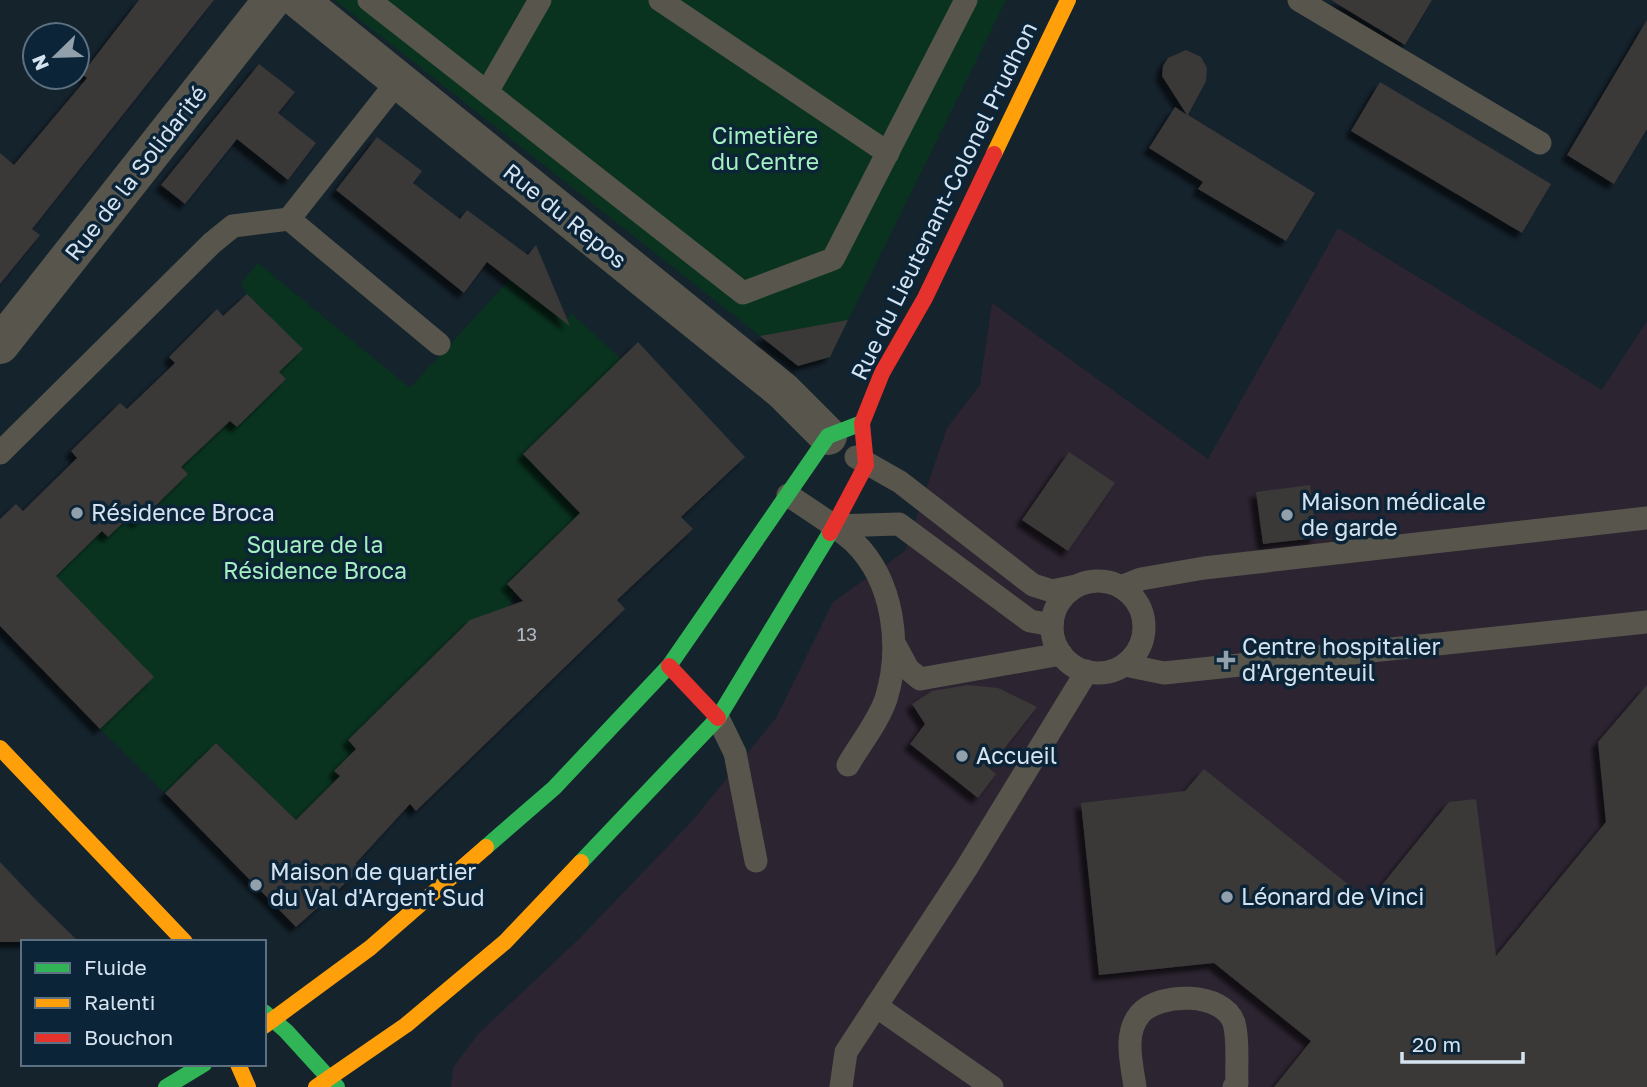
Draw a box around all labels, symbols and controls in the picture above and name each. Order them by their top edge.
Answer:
street label: Rue du Lieutenant-Colonel Prudhon [844,17,1042,384]
north arrow [21,21,91,91]
text: N [26,52,53,74]
street label: Rue de la Solidarité [58,79,212,265]
park label: Cimetière du Centre [711,121,819,175]
street label: Rue du Repos [498,157,633,274]
place label: Maison médicale de garde [1301,487,1486,541]
place label: Résidence Broca [91,498,275,526]
marker: Résidence Broca [69,505,85,521]
marker: Maison médicale de garde [1279,507,1295,523]
park label: Square de la Résidence Broca [223,530,407,584]
house number: 13 [517,622,537,645]
place label: Centre hospitalier d'Argenteuil [1242,632,1440,686]
marker: Centre hospitalier d'Argenteuil [1216,650,1236,670]
place label: Accueil [976,741,1057,769]
marker: Accueil [954,748,970,764]
place label: Maison de quartier du Val d'Argent Sud [270,857,485,911]
marker: Maison de quartier du Val d'Argent Sud [248,877,264,893]
place label: Léonard de Vinci [1241,882,1424,910]
marker: Léonard de Vinci [1219,889,1235,905]
legend [21,940,266,1066]
text: Fluide [84,954,147,980]
text: Ralenti [84,989,155,1015]
scale bar [1402,1020,1523,1064]
text: Bouchon [84,1024,173,1050]
text: 20 m [1412,1031,1461,1057]

